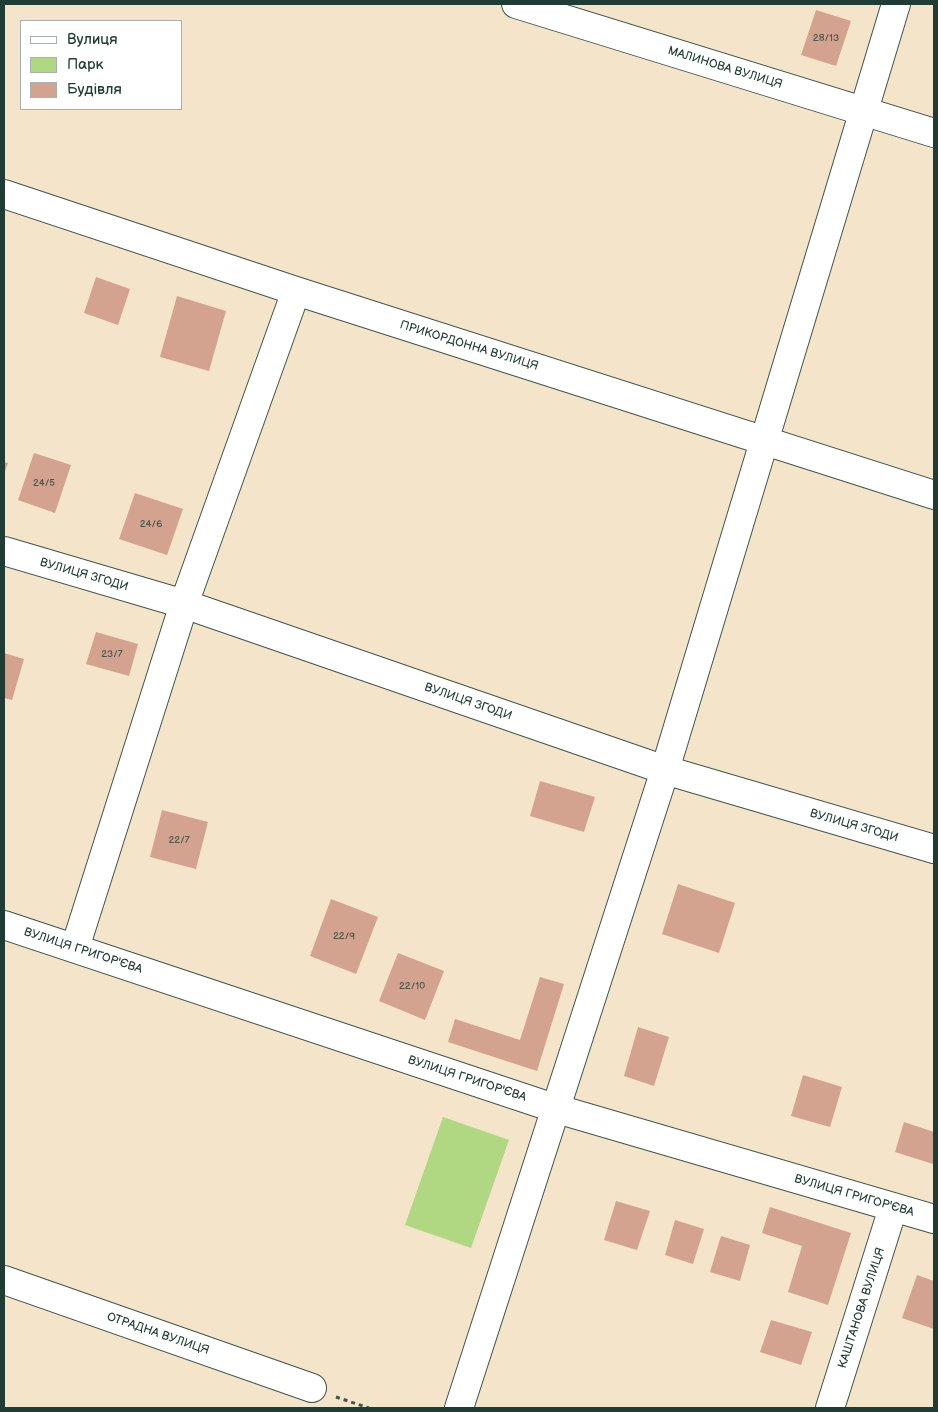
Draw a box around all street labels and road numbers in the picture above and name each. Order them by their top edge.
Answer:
street label: МАЛИНОВА ВУЛИЦЯ [666,44,784,92]
street label: ПРИКОРДОННА ВУЛИЦЯ [398,318,540,374]
street label: ВУЛИЦЯ ЗГОДИ [38,555,130,595]
street label: ВУЛИЦЯ ЗГОДИ [422,680,514,724]
street label: ВУЛИЦЯ ЗГОДИ [808,806,900,846]
street label: ВУЛИЦЯ ГРИГОР'ЄВА [22,925,144,977]
street label: ВУЛИЦЯ ГРИГОР'ЄВА [406,1053,528,1105]
street label: ВУЛИЦЯ ГРИГОР'ЄВА [792,1172,916,1220]
street label: КАШТАНОВА ВУЛИЦЯ [836,1246,888,1370]
street label: ОТРАДНА ВУЛИЦЯ [105,1310,211,1358]

